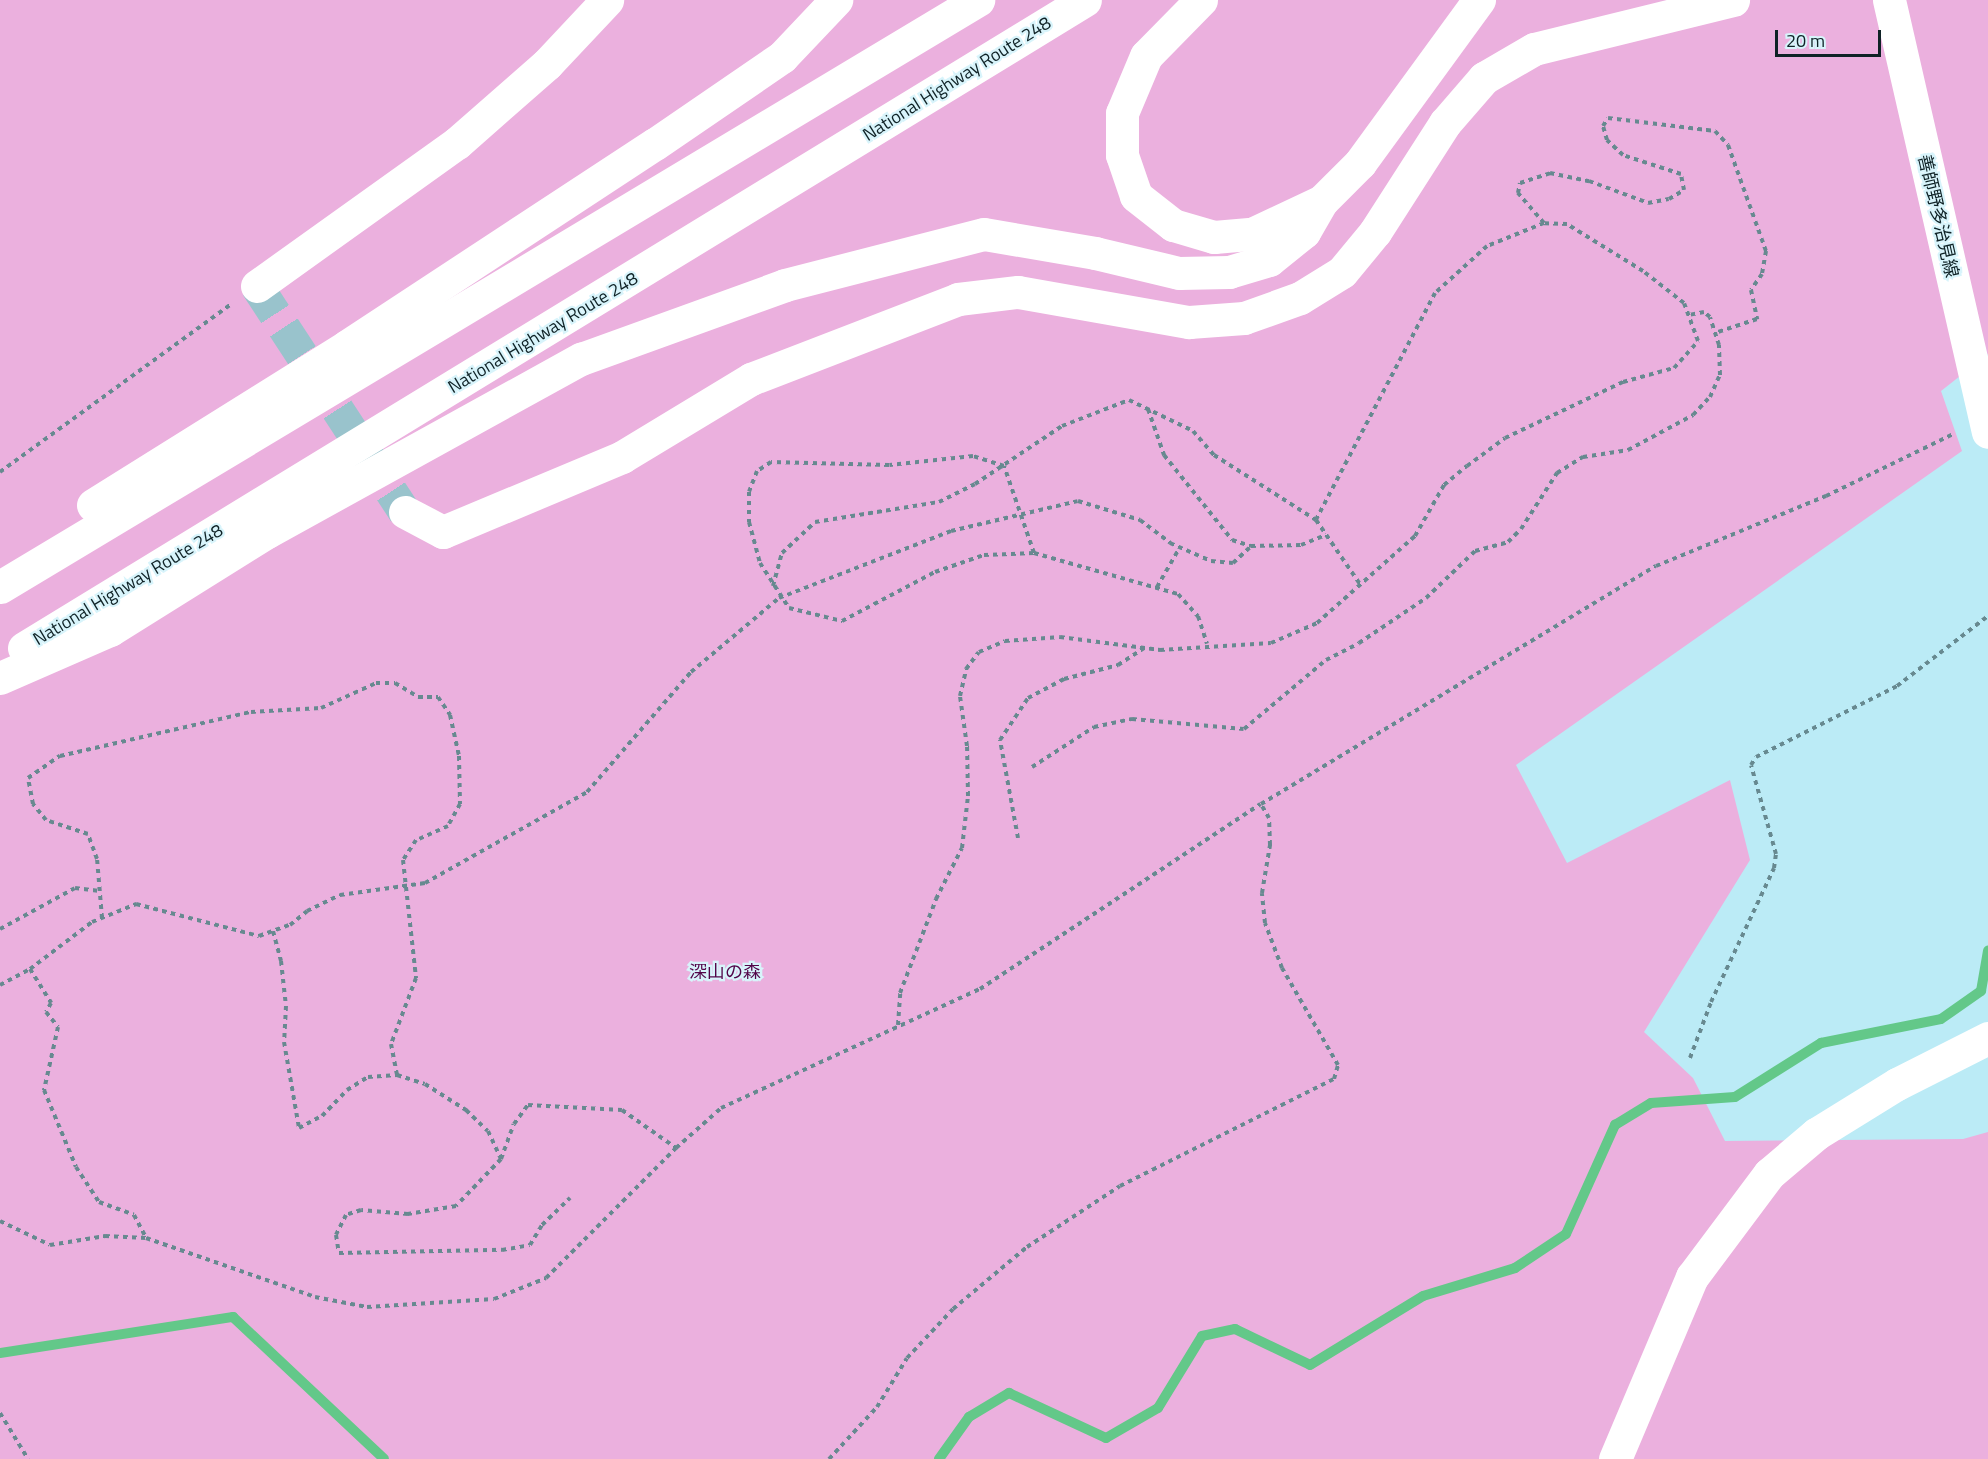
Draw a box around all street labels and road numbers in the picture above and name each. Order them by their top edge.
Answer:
street label: National Highway Route 248 [859,12,1055,146]
street label: 善師野多治見線 [1913,152,1963,280]
street label: National Highway Route 248 [444,268,642,398]
street label: National Highway Route 248 [29,520,227,650]

